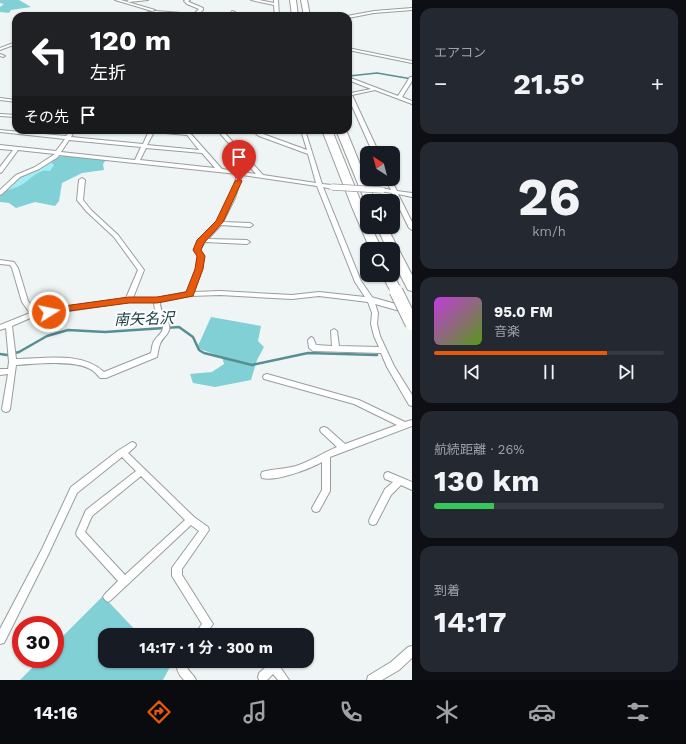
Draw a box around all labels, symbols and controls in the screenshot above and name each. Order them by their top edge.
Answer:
text: 120 m [90,24,171,57]
icon: left [24,28,76,80]
text: エアコン [434,45,486,60]
text: 左折 [90,62,126,83]
text: 21.5° [513,66,585,101]
text: − [434,71,447,96]
text: + [651,71,664,96]
icon: arrive [77,104,99,126]
text: その先 [24,108,69,126]
pin [222,140,256,181]
icon: arrive [228,146,250,168]
north arrow [360,146,400,186]
map controls [360,146,400,282]
text: 26 [517,167,581,228]
button: sound [360,194,400,234]
text: km/h [532,224,566,239]
button: search [360,242,400,282]
position arrow [28,291,70,333]
text: 95.0 FM [494,303,553,321]
water label: 南矢名沢 [114,309,176,329]
text: 音楽 [494,324,520,339]
icon: previous [461,361,483,383]
icon: pause [538,361,560,383]
icon: next [615,361,637,383]
text: 航続距離 · 26% [434,442,524,457]
text: 130 km [434,463,540,498]
text: 到着 [434,583,460,598]
text: 14:17 [434,604,507,639]
speed limit sign: 30 [12,616,64,668]
text: 14:17 · 1 分 · 300 m [139,639,273,657]
icon: directions [145,698,173,726]
icon: music [241,698,269,726]
icon: phone [337,698,365,726]
icon: climate [433,698,461,726]
icon: car [528,698,556,726]
icon: filters [624,698,652,726]
text: 14:16 [34,702,78,723]

